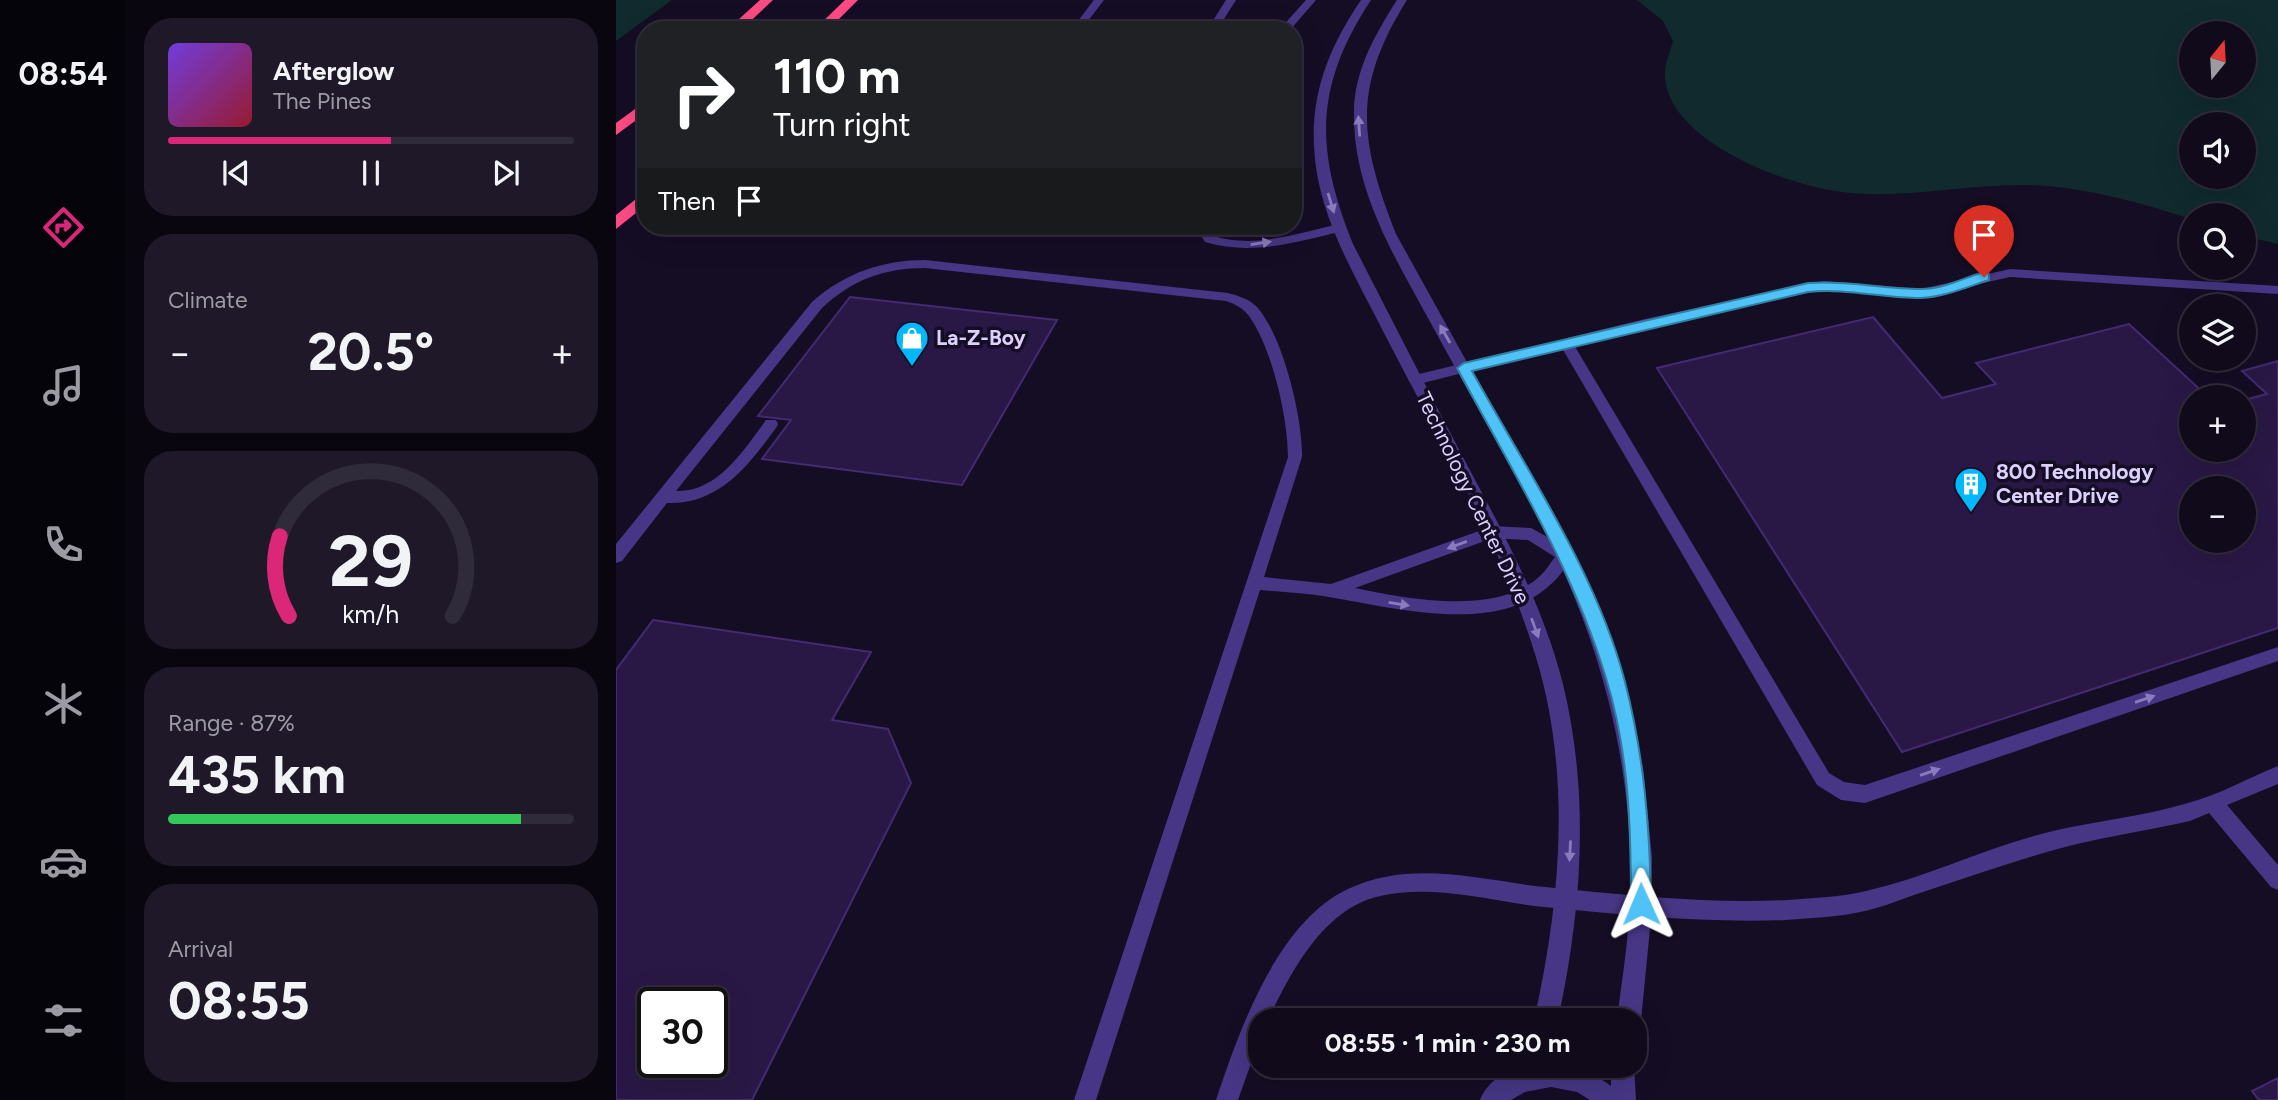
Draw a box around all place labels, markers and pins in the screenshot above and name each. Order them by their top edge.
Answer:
pin [1954,205,2014,277]
shop icon: La-Z-Boy [893,319,931,368]
place label: La-Z-Boy [936,325,1026,350]
place label: 800 Technology Center Drive [1996,459,2154,508]
building icon: 800 Technology Center Drive [1952,465,1990,514]

